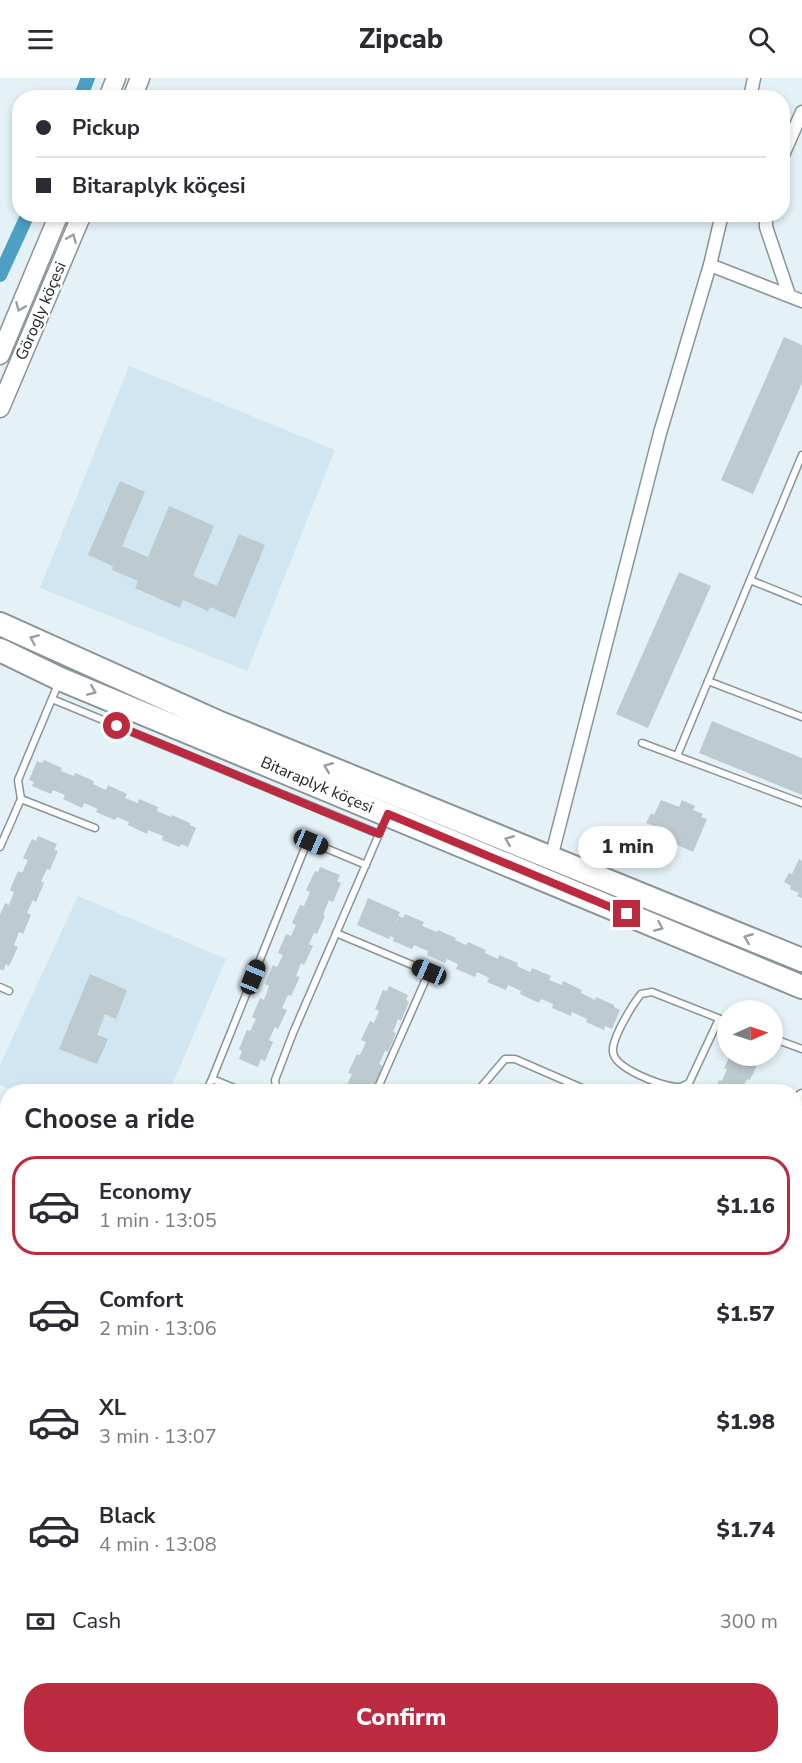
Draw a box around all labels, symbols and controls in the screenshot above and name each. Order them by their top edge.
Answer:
text: Zipcab [359,21,443,58]
icon: menu [24,23,57,56]
icon: search [745,23,778,56]
text: Pickup [72,113,140,143]
text: Bitaraplyk köçesi [72,171,246,201]
one-way arrow [65,234,77,245]
street label: Görogly köçesi [10,258,72,364]
one-way arrow [15,301,27,312]
one-way arrow [29,635,40,647]
one-way arrow [85,684,96,696]
route start [103,712,130,739]
street label: Bitaraplyk köçesi [257,751,377,819]
one-way arrow [324,762,335,774]
car [291,827,331,857]
callout: 1 min [578,827,676,869]
text: 1 min [601,833,654,860]
one-way arrow [504,835,515,847]
route end [613,900,640,927]
one-way arrow [653,920,664,932]
one-way arrow [743,932,754,945]
car [238,957,268,997]
car [409,957,449,987]
north arrow [717,1000,783,1066]
map controls [717,1000,783,1066]
text: Choose a ride [24,1101,195,1138]
text: Economy [99,1177,191,1207]
icon: car [27,1179,81,1233]
text: $1.16 [716,1191,775,1221]
text: 1 min · 13:05 [99,1207,217,1234]
text: Comfort [99,1285,183,1315]
icon: car [27,1287,81,1341]
text: $1.57 [716,1299,775,1329]
text: 2 min · 13:06 [99,1315,217,1342]
text: XL [99,1393,126,1423]
icon: car [27,1395,81,1449]
text: $1.98 [716,1407,775,1437]
text: 3 min · 13:07 [99,1423,217,1450]
text: Black [99,1501,155,1531]
icon: car [27,1503,81,1557]
text: $1.74 [716,1515,775,1545]
text: 4 min · 13:08 [99,1531,217,1558]
icon: cash [24,1605,57,1638]
text: Cash [72,1606,121,1636]
text: 300 m [720,1608,778,1635]
button: Confirm [24,1683,778,1752]

